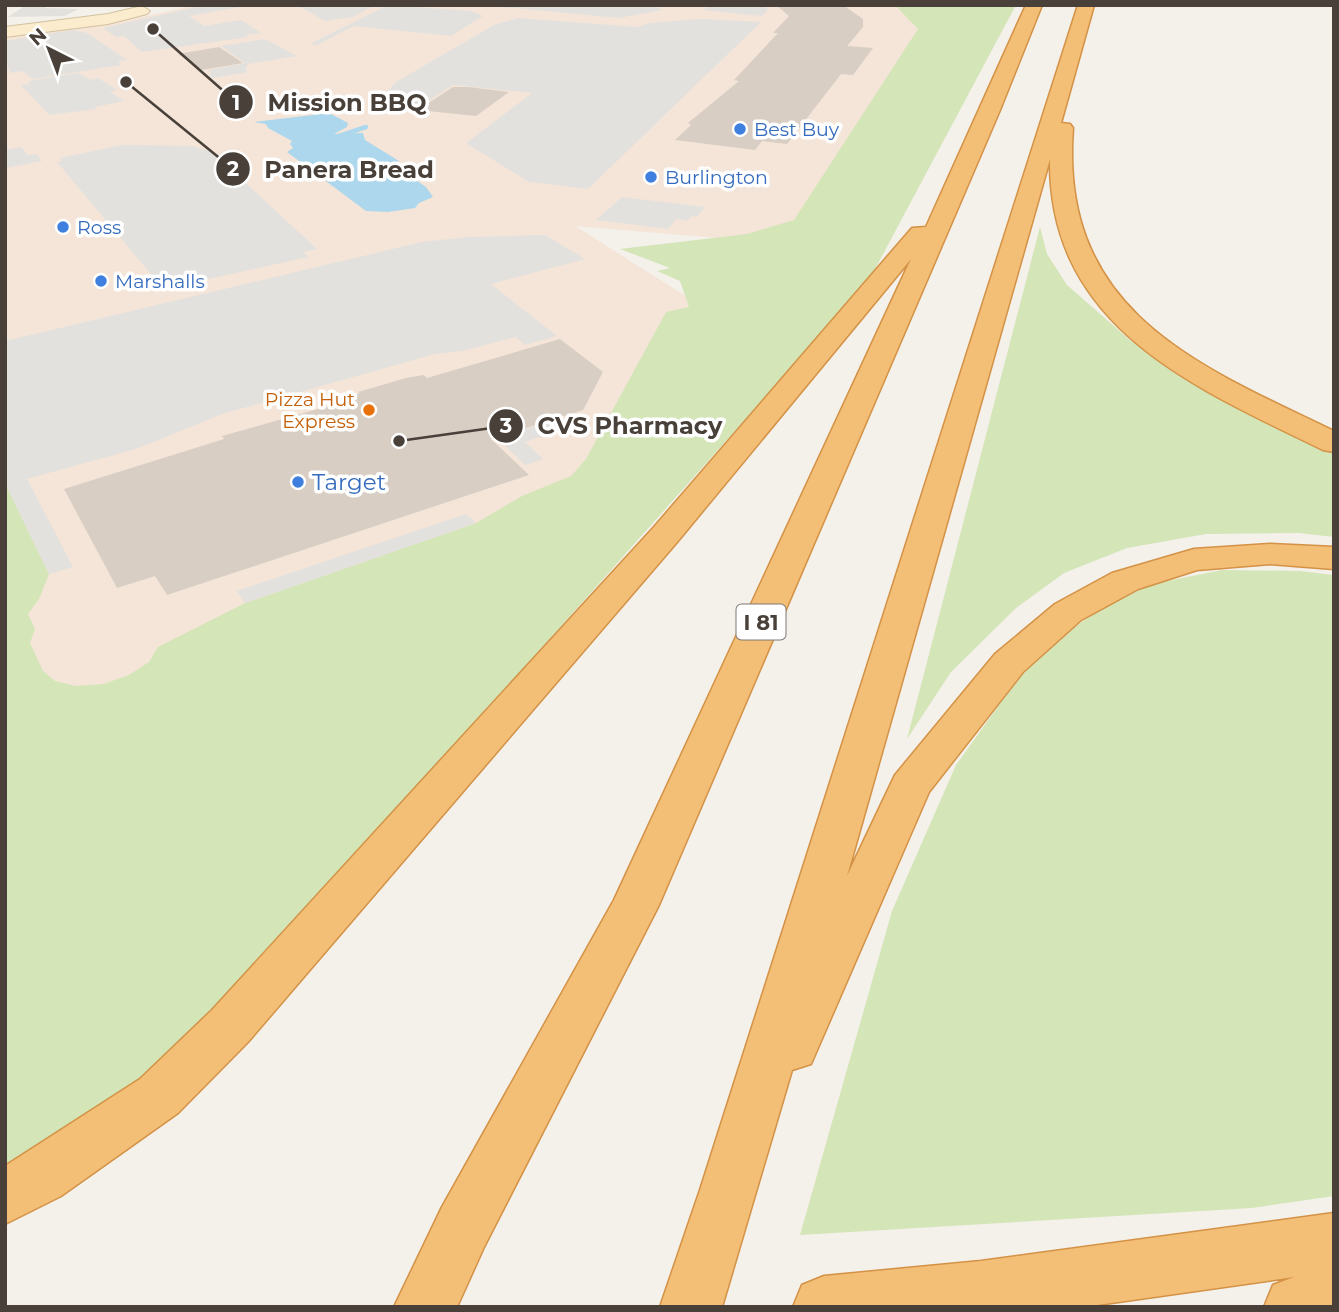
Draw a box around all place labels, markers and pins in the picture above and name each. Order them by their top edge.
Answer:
callout: Mission BBQ [219,80,440,125]
place label: Best Buy [754,118,840,141]
marker: Best Buy [732,121,748,137]
callout: Panera Bread [216,147,448,192]
place label: Burlington [665,166,768,189]
marker: Burlington [643,169,659,185]
place label: Ross [77,216,121,239]
marker: Ross [55,219,71,235]
place label: Marshalls [115,270,205,293]
marker: Marshalls [93,273,109,289]
place label: Pizza Hut Express [265,388,355,433]
marker: Pizza Hut Express [361,402,377,418]
callout: CVS Pharmacy [488,403,736,448]
place label: Target [312,468,386,496]
marker: Target [290,474,306,490]

